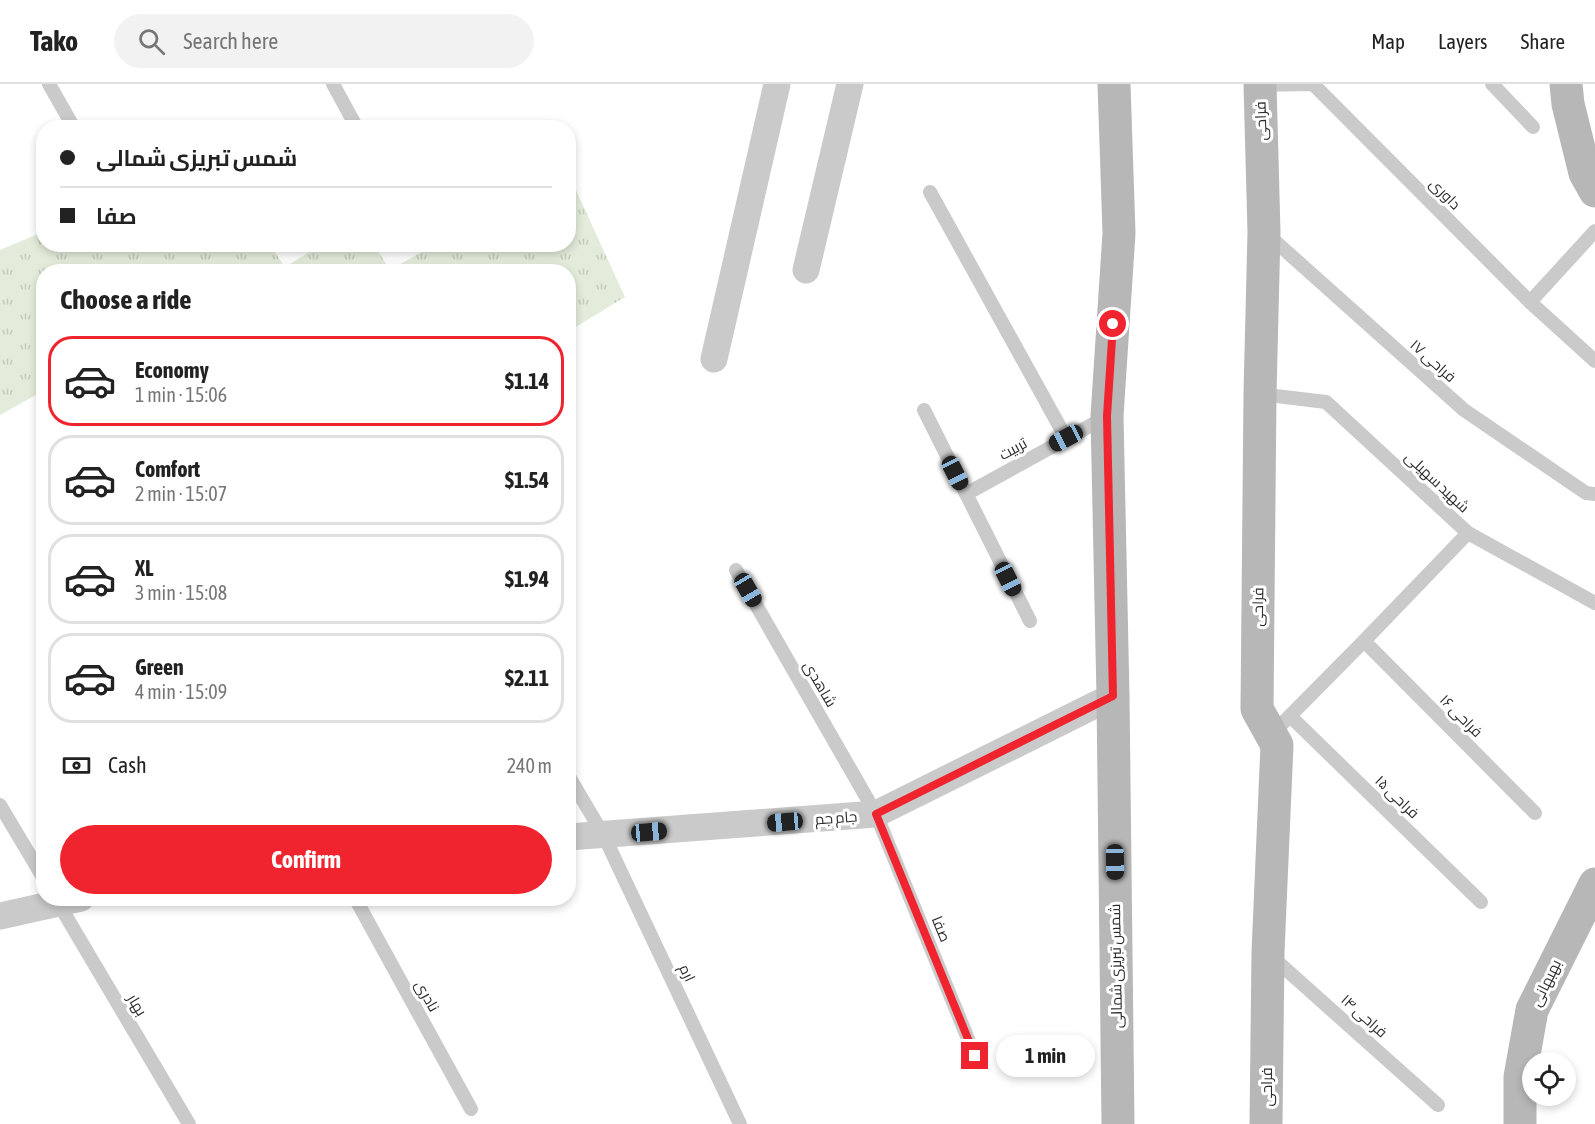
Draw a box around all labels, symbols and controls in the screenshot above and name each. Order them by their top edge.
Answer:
search box [114,14,534,68]
text: Tako [30,25,78,57]
icon: search [135,25,168,58]
text: Search here [183,28,278,54]
text: Map [1371,29,1405,53]
text: Layers [1438,29,1488,53]
text: Share [1521,29,1565,53]
street label: فراحی [1251,101,1272,141]
text: شمس تبریزی شمالی [96,145,297,171]
street label: داوری [1425,175,1464,214]
text: صفا [96,203,137,229]
text: Choose a ride [60,284,192,315]
route start [1099,310,1126,337]
street label: فراحی ۱۷ [1406,336,1460,387]
icon: car [63,354,117,408]
text: Economy [135,357,209,383]
text: $1.14 [505,368,549,394]
text: 1 min · 15:06 [135,383,227,406]
car [1046,422,1086,454]
street label: تربیت [996,434,1030,464]
street label: شهید سهیلی [1400,448,1473,517]
icon: car [63,453,117,507]
car [939,453,971,493]
text: Comfort [135,456,200,482]
text: $1.54 [505,467,549,493]
text: 2 min · 15:07 [135,482,227,505]
icon: car [63,552,117,606]
text: XL [135,555,153,581]
car [992,559,1024,599]
text: $1.94 [505,566,549,592]
car [731,570,765,610]
text: 3 min · 15:08 [135,581,227,604]
street label: فراحی [1249,587,1268,627]
icon: car [63,651,117,705]
text: Green [135,654,184,680]
street label: شاهدی [799,658,840,711]
text: $2.11 [505,665,549,691]
text: 4 min · 15:09 [135,680,227,703]
street label: فراحی ۱۶ [1435,691,1486,742]
icon: cash [60,749,93,782]
text: Cash [108,752,147,778]
text: 240 m [507,754,552,777]
street label: فراحی ۱۵ [1371,772,1423,823]
street label: جام جم [814,808,858,829]
car [766,811,804,833]
car [630,821,668,843]
button: Confirm [60,825,552,894]
car [1106,844,1124,880]
street label: شمس تبریزی شمالی [1106,904,1127,1028]
street label: صفا [929,913,954,944]
street label: بهبهانی [1527,957,1566,1010]
street label: ارم [674,961,699,985]
street label: نادری [410,977,443,1015]
street label: بهار [122,990,150,1020]
street label: فراحی ۱۴ [1337,991,1391,1042]
callout: 1 min [996,1035,1095,1077]
route end [961,1042,988,1069]
text: 1 min [1025,1044,1066,1067]
map controls [1522,1052,1576,1106]
button: locate [1522,1052,1576,1106]
street label: فراحی [1258,1067,1277,1107]

